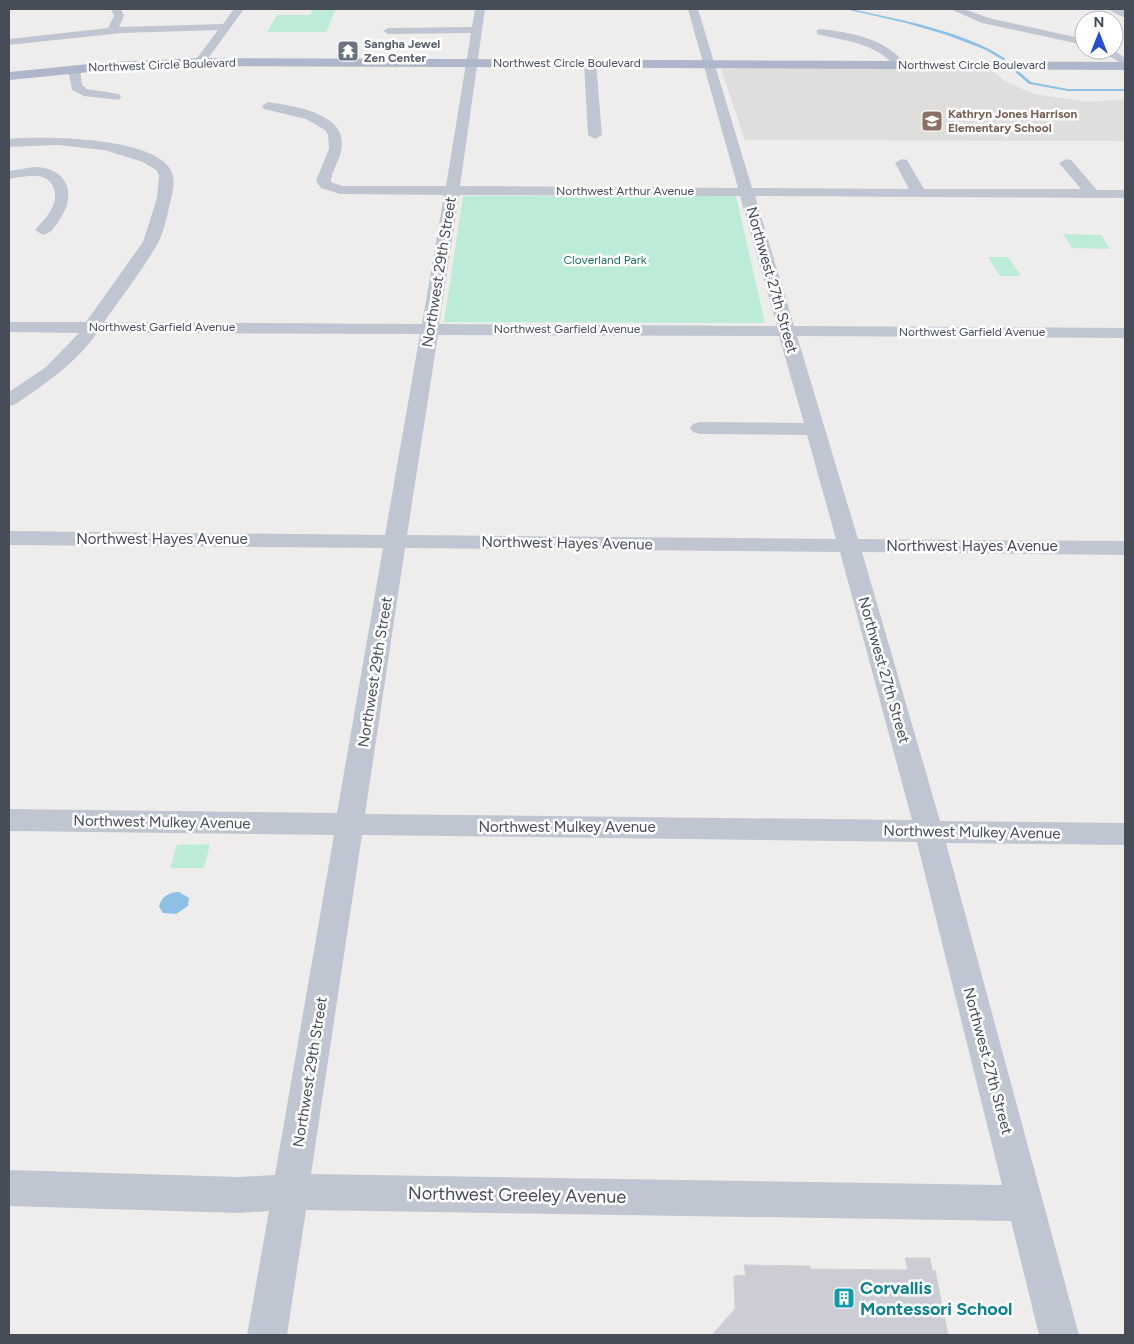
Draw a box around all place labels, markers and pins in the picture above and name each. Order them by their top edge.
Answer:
place label: Sangha Jewel Zen Center [364,37,440,65]
temple icon: Sangha Jewel Zen Center [336,39,360,63]
place label: Kathryn Jones Harrison Elementary School [948,107,1078,135]
school or university icon: Kathryn Jones Harrison Elementary School [920,109,944,133]
place label: Corvallis Montessori School [860,1277,1013,1320]
building icon: Corvallis Montessori School [832,1286,856,1310]

